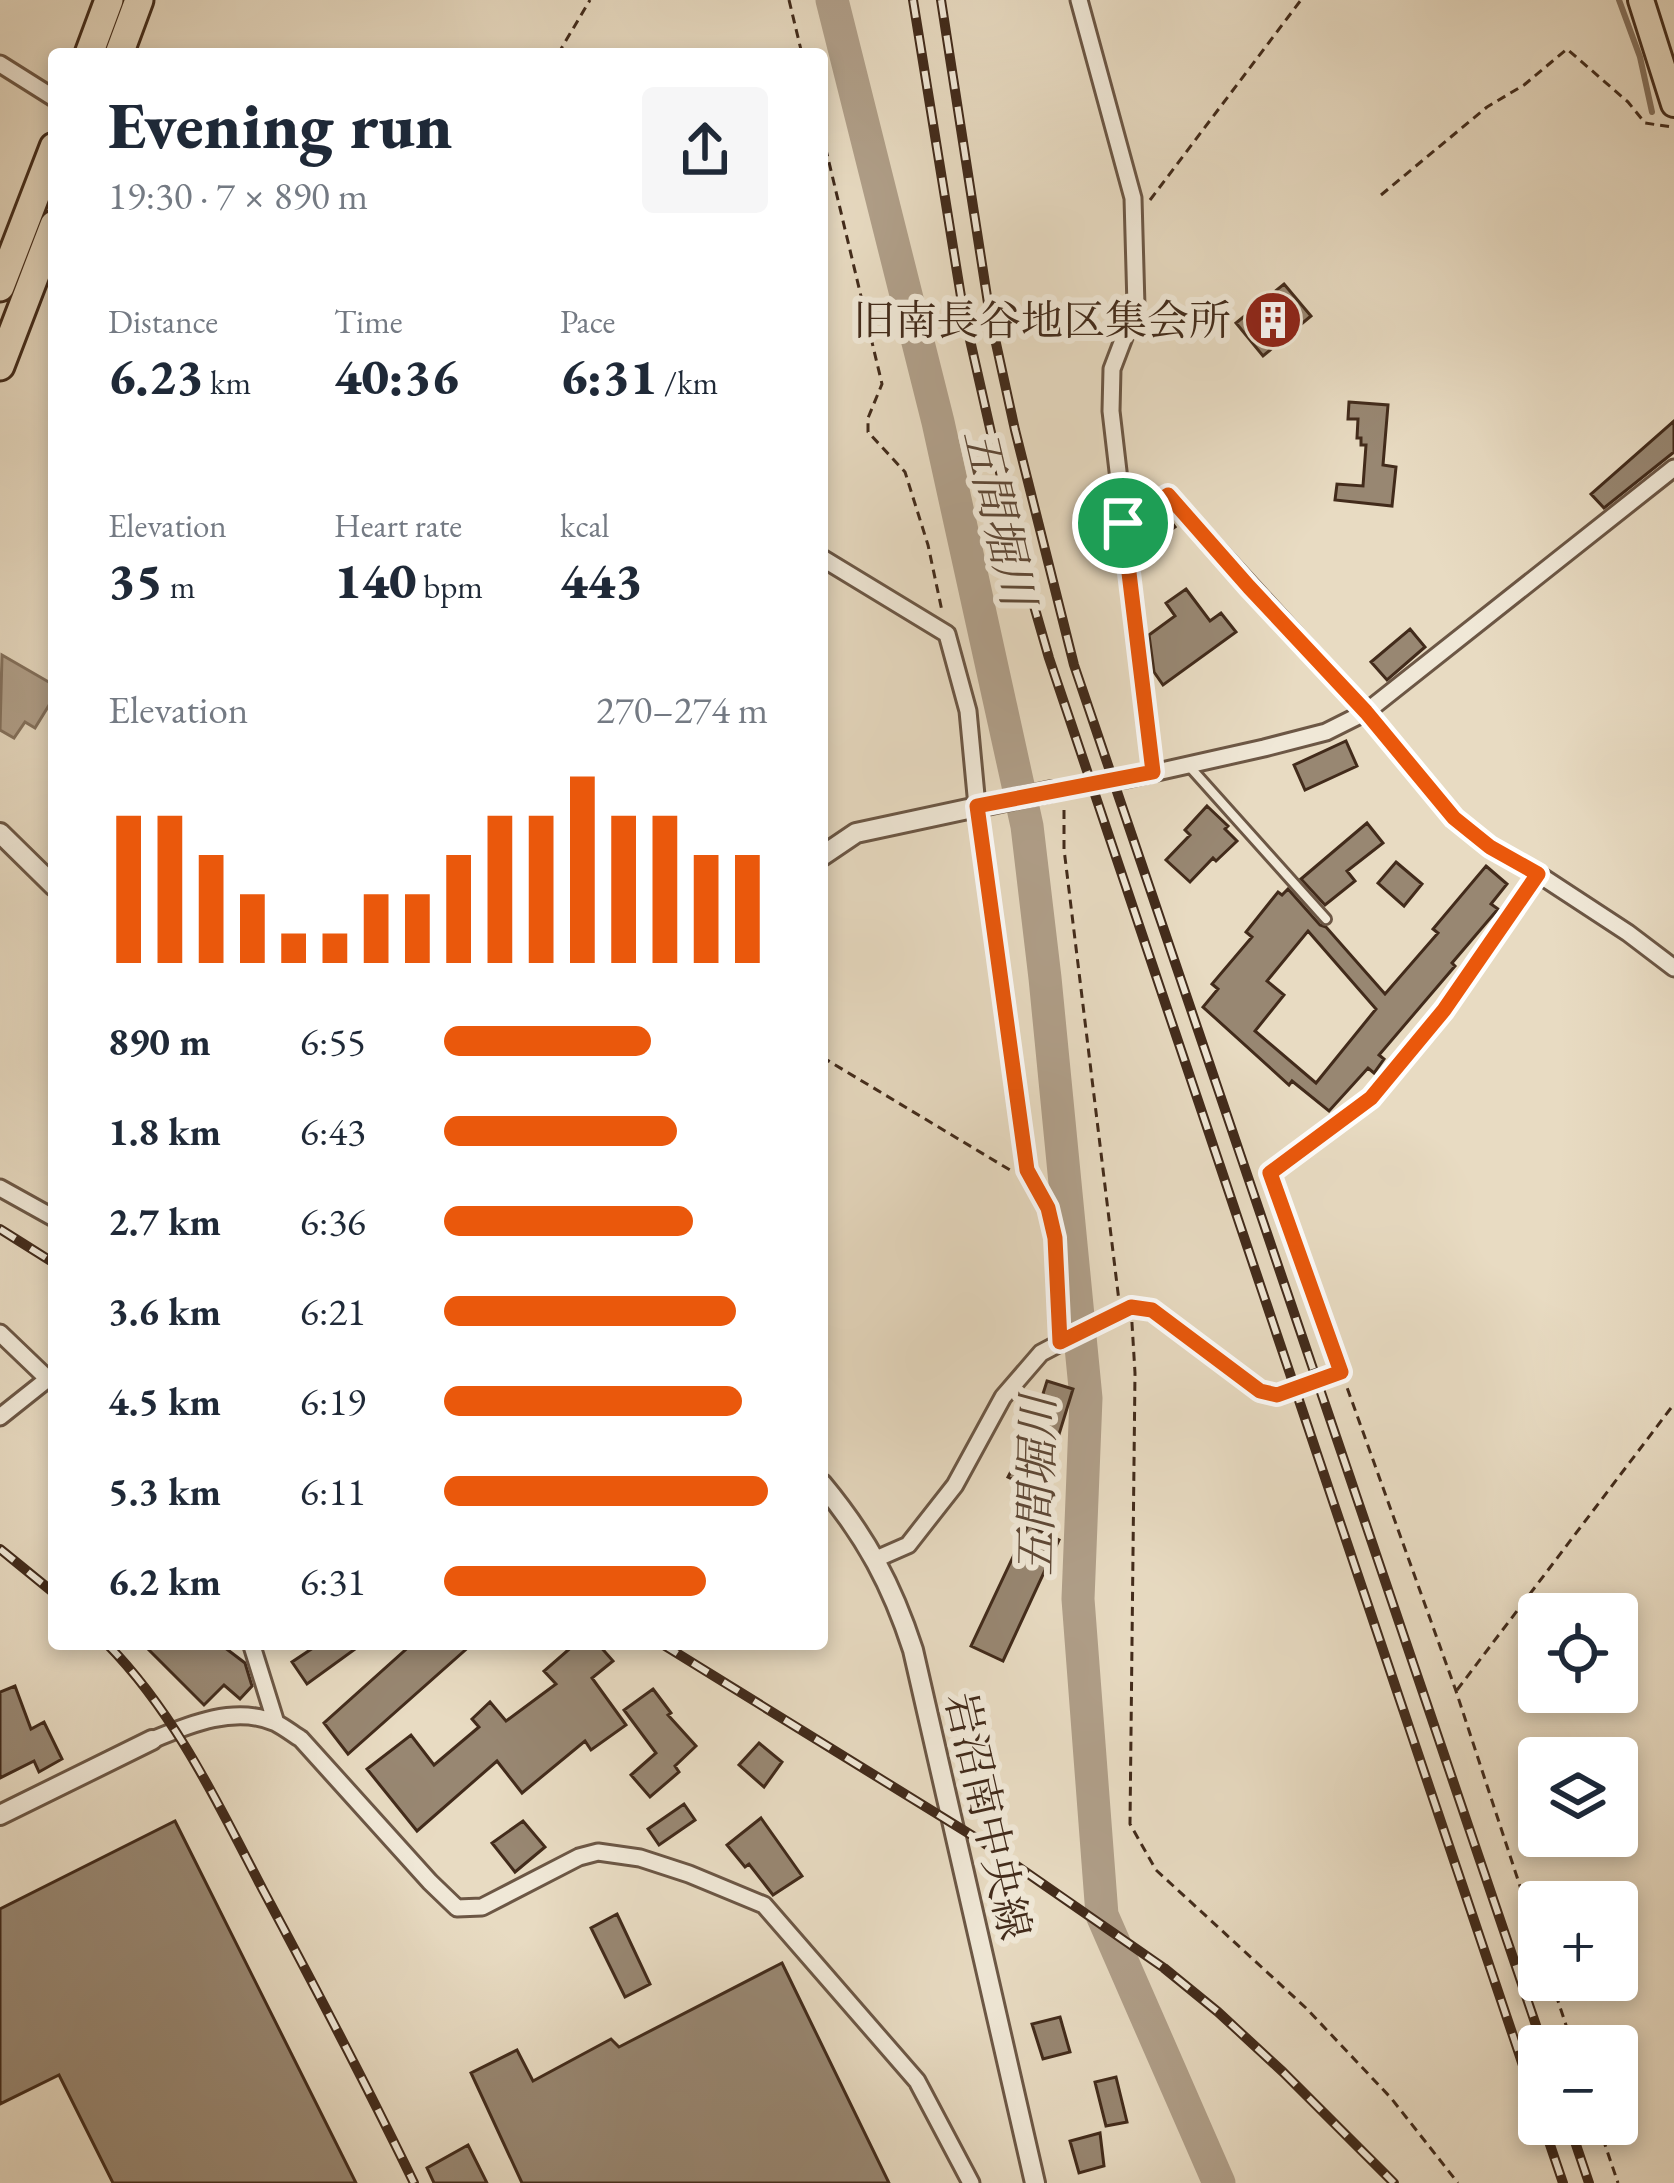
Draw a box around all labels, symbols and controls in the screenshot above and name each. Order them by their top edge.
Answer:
text: Evening run [108,82,453,168]
button: share [642,87,768,213]
text: 19:30 · 7 × 890 m [108,170,368,221]
building icon: 旧南長谷地区集会所 [1242,289,1304,351]
place label: 旧南長谷地区集会所 [853,293,1231,348]
text: Distance [108,300,218,343]
text: Time [334,300,403,343]
text: Pace [560,300,615,343]
text: 6.23 [108,343,203,409]
text: 40:36 [334,343,459,409]
text: 6:31 [560,343,657,409]
text: km [203,361,251,404]
text: /km [657,361,718,404]
water label: 五間堀川 [951,423,1050,616]
pin [1072,472,1174,574]
icon: arrive [1090,490,1156,556]
text: Elevation [108,504,227,547]
text: Heart rate [334,504,462,547]
text: kcal [560,504,610,547]
text: 35 [108,547,163,613]
text: 140 [334,547,417,613]
text: 443 [560,547,643,613]
text: m [163,565,195,608]
text: bpm [417,565,483,608]
text: Elevation [108,684,248,735]
text: 270–274 m [596,684,768,735]
text: 890 m [108,1016,211,1067]
text: 6:55 [300,1016,366,1067]
text: 1.8 km [108,1106,221,1157]
text: 6:43 [300,1106,366,1157]
text: 2.7 km [108,1196,221,1247]
text: 6:36 [300,1196,366,1247]
text: 3.6 km [108,1286,221,1337]
text: 6:21 [300,1286,366,1337]
text: 4.5 km [108,1376,221,1427]
text: 6:19 [300,1376,366,1427]
water label: 五間堀川 [1005,1391,1067,1577]
text: 5.3 km [108,1466,221,1517]
text: 6:11 [300,1466,366,1517]
text: 6.2 km [108,1556,221,1607]
text: 6:31 [300,1556,366,1607]
map controls [1518,1593,1638,2145]
button: locate [1518,1593,1638,1713]
street label: 岩沼南中央線 [933,1687,1043,1945]
button: layers [1518,1737,1638,1857]
button: + [1518,1881,1638,2001]
button: − [1518,2025,1638,2145]

